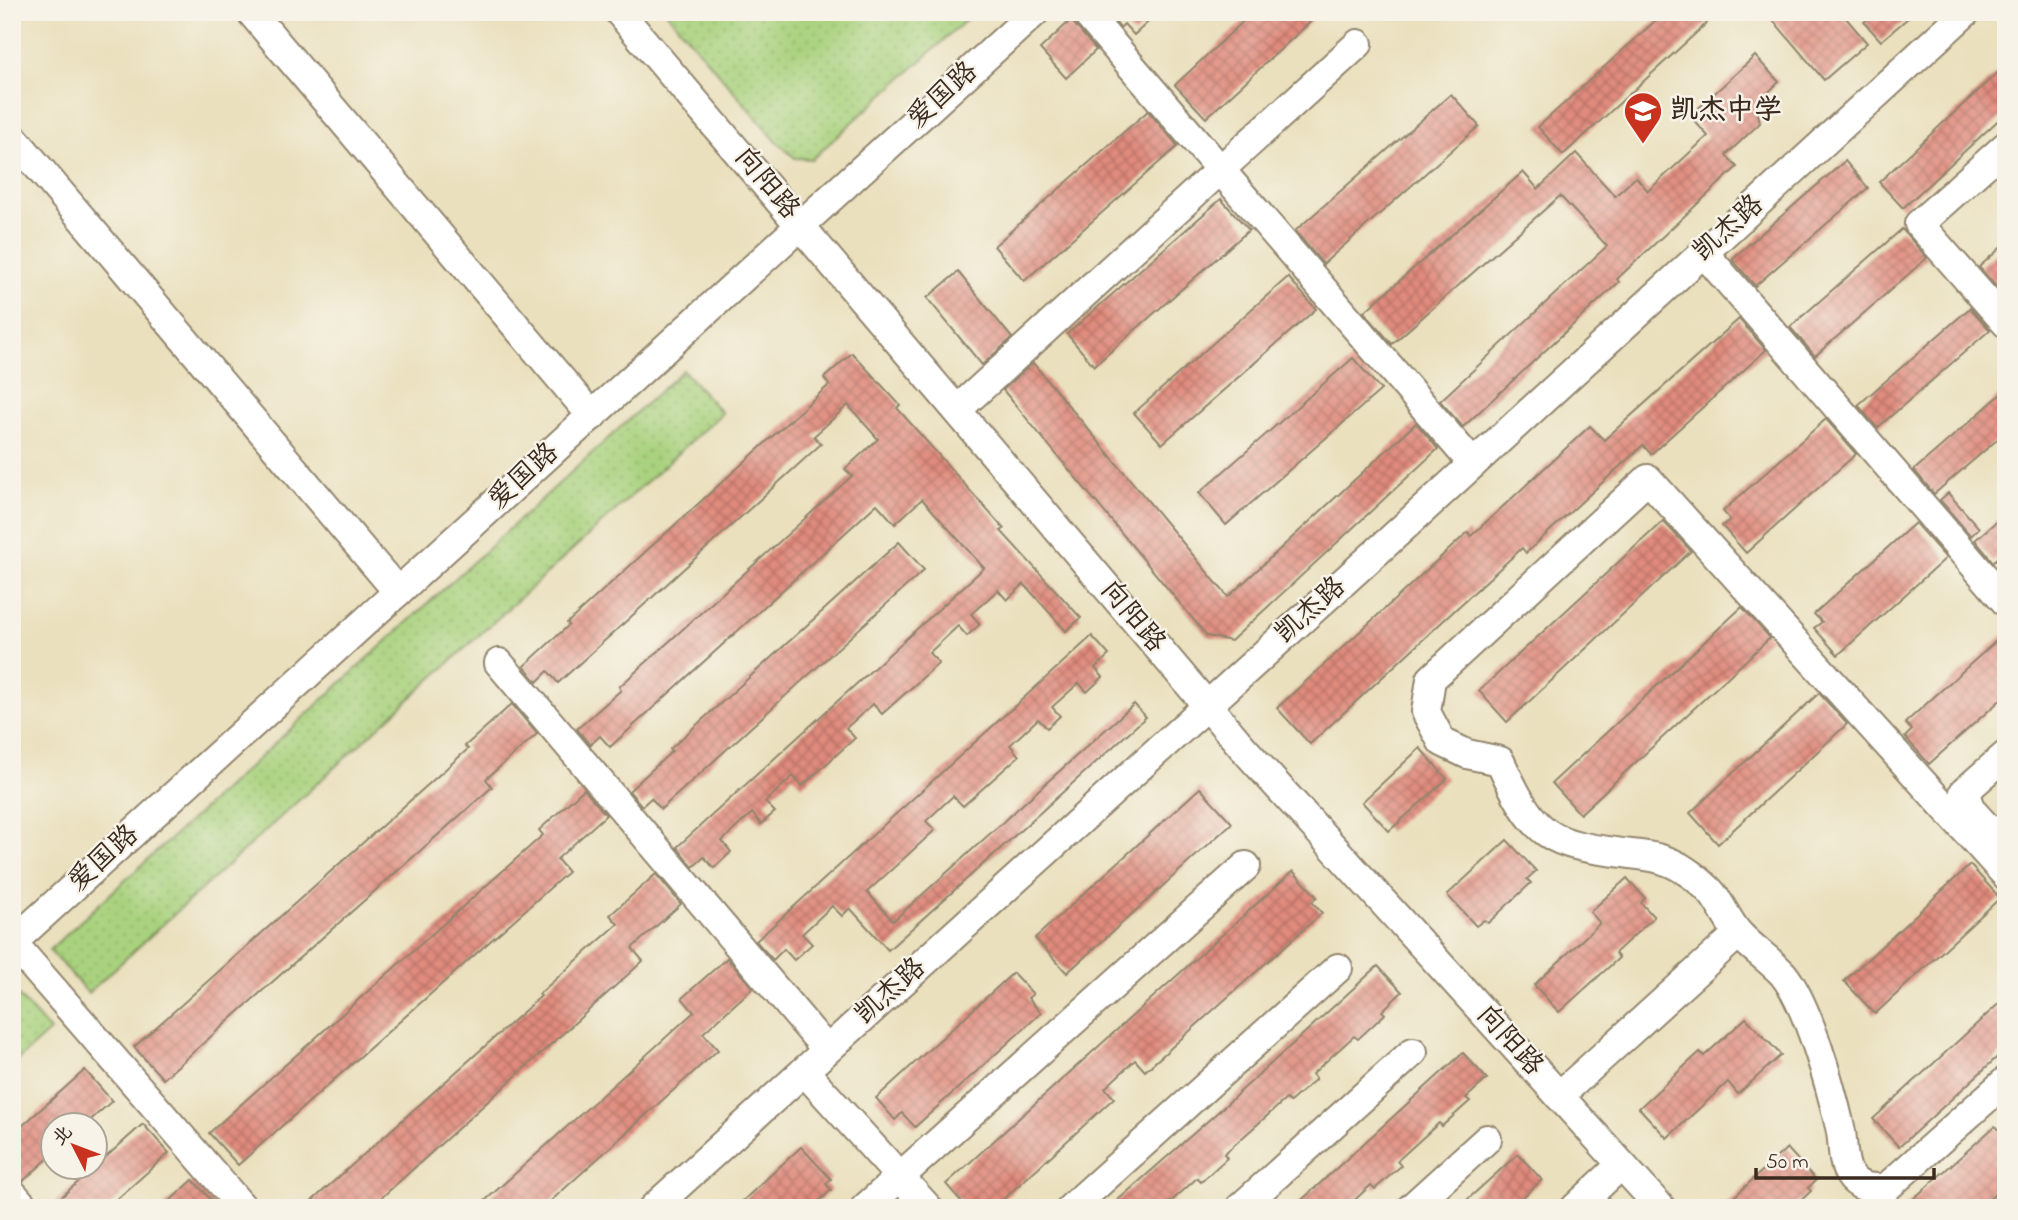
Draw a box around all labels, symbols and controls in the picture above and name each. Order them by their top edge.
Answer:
street label: 爱国路 [898,53,988,139]
school or university icon: 凯杰中学 [1622,90,1664,145]
place label: 凯杰中学 [1670,91,1782,132]
street label: 向阳路 [723,139,809,229]
street label: 凯杰路 [1684,186,1774,272]
street label: 爱国路 [479,434,569,520]
street label: 凯杰路 [1266,568,1356,654]
street label: 向阳路 [1089,572,1175,662]
street label: 爱国路 [59,816,149,902]
street label: 凯杰路 [846,949,936,1035]
street label: 向阳路 [1466,996,1552,1086]
north arrow [38,1112,108,1182]
text: 北 [47,1120,80,1152]
scale bar [1756,1136,1934,1180]
text: 50 m [1766,1148,1809,1178]

